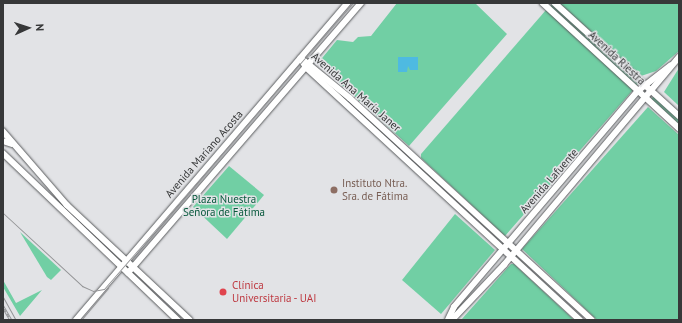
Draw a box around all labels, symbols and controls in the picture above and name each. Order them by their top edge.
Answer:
north arrow [8,8,48,48]
text: N [33,23,47,31]
street label: Avenida Riestra [586,28,648,88]
street label: Avenida Ana María Janer [309,50,403,134]
street label: Avenida Mariano Acosta [162,107,246,201]
street label: Avenida Lafuente [517,146,581,216]
place label: Instituto Ntra. Sra. de Fátima [342,177,409,203]
marker: Instituto Ntra. Sra. de Fátima [329,185,339,195]
park label: Plaza Nuestra Señora de Fátima [183,193,265,219]
place label: Clínica Universitaria - UAI [232,279,318,305]
marker: Clínica Universitaria - UAI [217,286,229,298]

